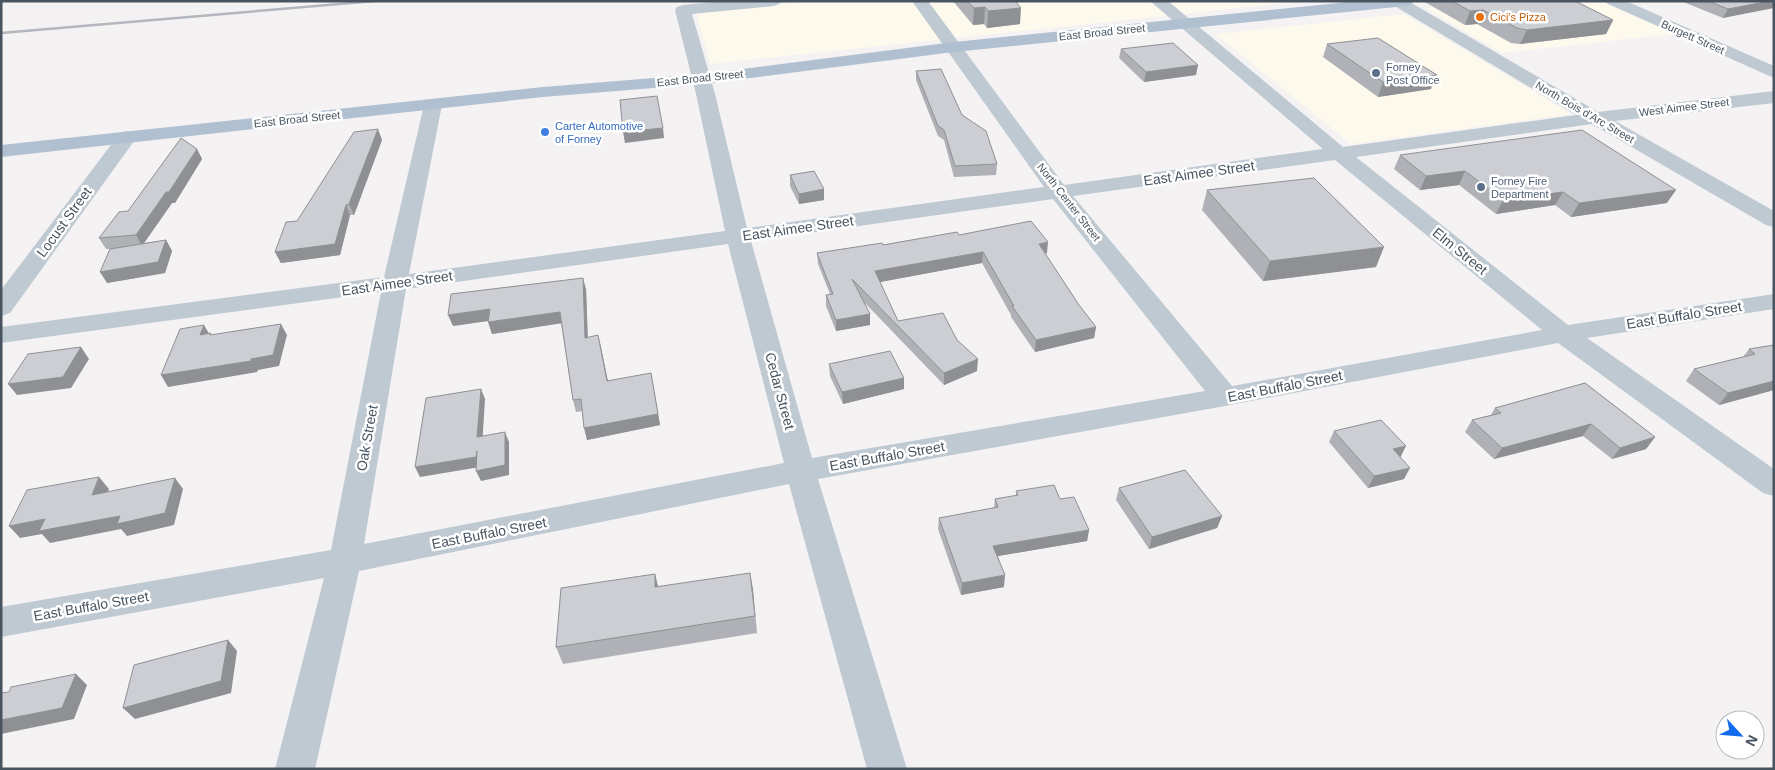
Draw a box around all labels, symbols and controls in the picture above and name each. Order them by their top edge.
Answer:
marker: Cici's Pizza [1474,11,1486,23]
place label: Cici's Pizza [1490,11,1547,23]
street label: Burgett Street [1660,18,1726,56]
street label: East Broad Street [1058,21,1146,43]
place label: Forney Post Office [1386,61,1440,86]
street label: East Broad Street [656,67,744,89]
marker: Forney Post Office [1370,67,1382,79]
street label: North Bois d’Arc Street [1534,79,1636,145]
street label: West Aimee Street [1638,96,1730,118]
street label: East Broad Street [253,108,341,130]
place label: Carter Automotive of Forney [555,120,643,145]
marker: Carter Automotive of Forney [539,126,551,138]
street label: East Aimee Street [1142,157,1256,189]
street label: North Center Street [1035,161,1103,243]
place label: Forney Fire Department [1491,175,1548,200]
marker: Forney Fire Department [1475,181,1487,193]
street label: Locust Street [33,184,95,260]
street label: East Aimee Street [741,212,855,244]
street label: Elm Street [1430,224,1491,278]
street label: East Aimee Street [340,267,454,299]
street label: East Buffalo Street [1625,298,1743,332]
street label: Cedar Street [762,351,798,432]
street label: East Buffalo Street [1226,367,1344,405]
street label: Oak Street [353,404,381,472]
street label: East Buffalo Street [828,438,946,474]
street label: East Buffalo Street [430,514,548,552]
street label: East Buffalo Street [32,588,150,624]
north arrow [1715,710,1765,760]
text: N [1742,733,1761,749]

